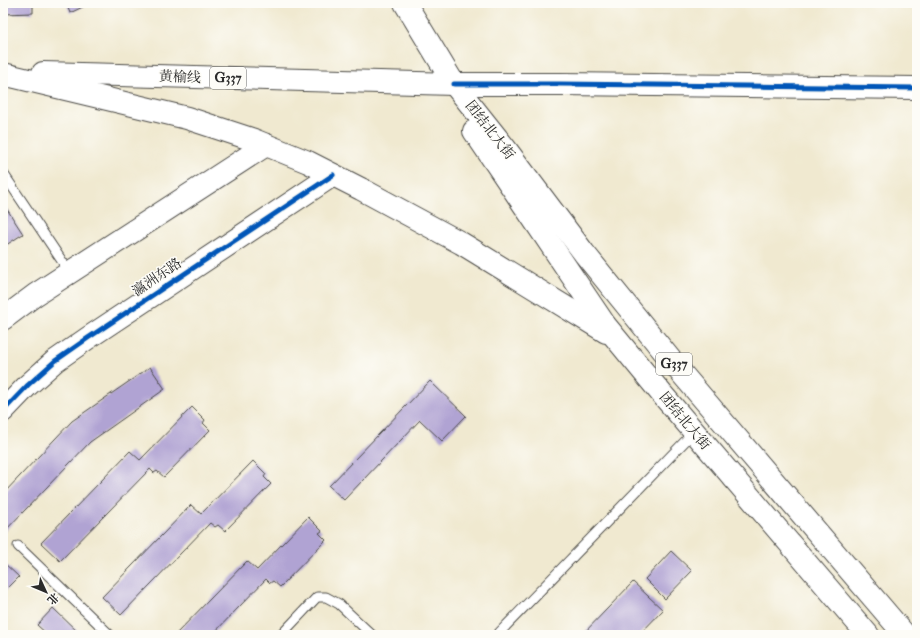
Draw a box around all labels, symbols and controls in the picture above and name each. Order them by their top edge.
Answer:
road number: G337 [210,67,246,89]
street label: 黄榆线 [159,68,201,86]
street label: 团结北大街 [462,97,518,163]
street label: 瀛洲东路 [129,254,185,300]
road number: G337 [656,353,692,375]
street label: 团结北大街 [656,389,714,453]
north arrow [26,572,66,612]
text: 北 [44,590,61,607]

